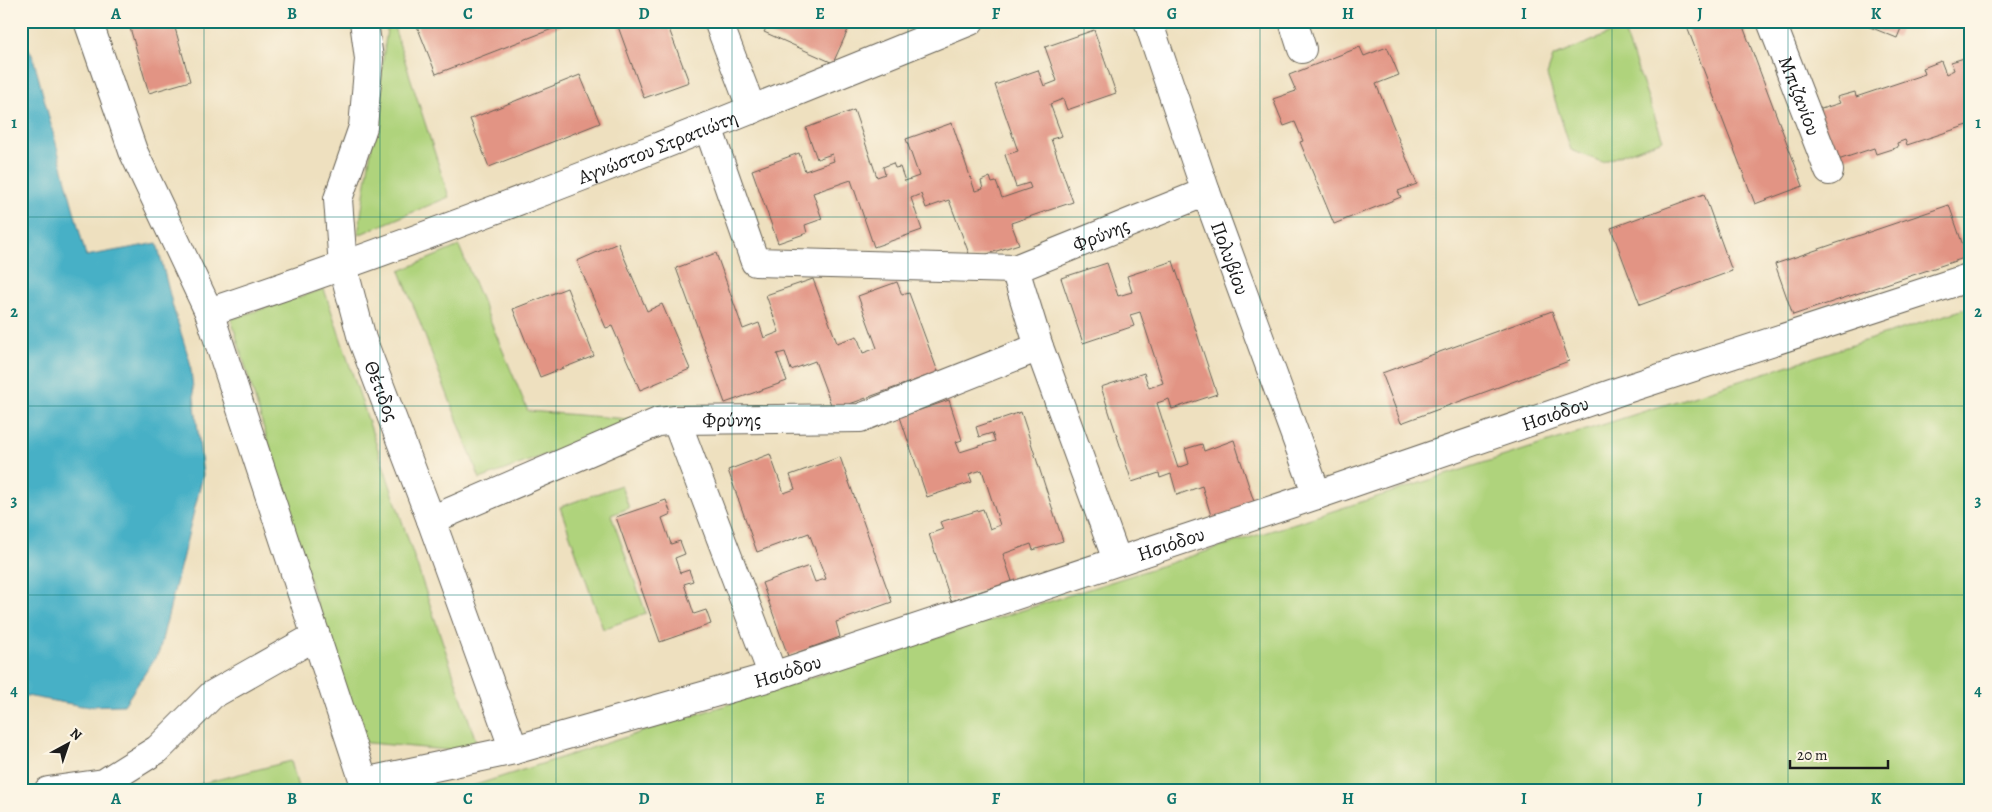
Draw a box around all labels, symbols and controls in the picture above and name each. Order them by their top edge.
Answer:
text: A [110,3,122,25]
text: B [287,3,297,25]
text: C [463,3,473,25]
text: D [638,3,650,25]
text: E [815,3,825,25]
text: F [992,3,1001,25]
text: G [1167,3,1177,25]
text: H [1342,3,1354,25]
text: I [1521,3,1527,25]
text: J [1697,3,1703,25]
text: K [1871,3,1882,25]
street label: Μπιζανίου [1772,52,1828,139]
street label: Αγνώστου Στρατιώτη [573,103,741,191]
text: 1 [11,112,17,134]
text: 1 [1975,112,1981,134]
street label: Φρύνης [1068,211,1133,258]
street label: Πολυβίου [1204,218,1256,299]
text: 2 [10,301,18,323]
text: 2 [1974,301,1982,323]
street label: Θέτιδος [358,357,406,425]
street label: Ησιόδου [1518,389,1592,437]
street label: Φρύνης [702,406,761,433]
text: 3 [11,490,18,512]
text: 3 [1975,490,1982,512]
street label: Ησιόδου [1134,520,1208,567]
street label: Ησιόδου [751,647,825,694]
text: 4 [10,680,18,702]
text: 4 [1974,680,1982,702]
north arrow [42,720,92,770]
text: N [66,724,86,745]
scale bar [1790,737,1887,769]
text: 20 m [1797,745,1828,765]
text: A [110,788,122,810]
text: B [287,788,297,810]
text: C [463,788,473,810]
text: D [638,788,650,810]
text: E [815,788,825,810]
text: F [992,788,1001,810]
text: G [1167,788,1177,810]
text: H [1342,788,1354,810]
text: I [1521,788,1527,810]
text: J [1697,788,1703,810]
text: K [1871,788,1882,810]

